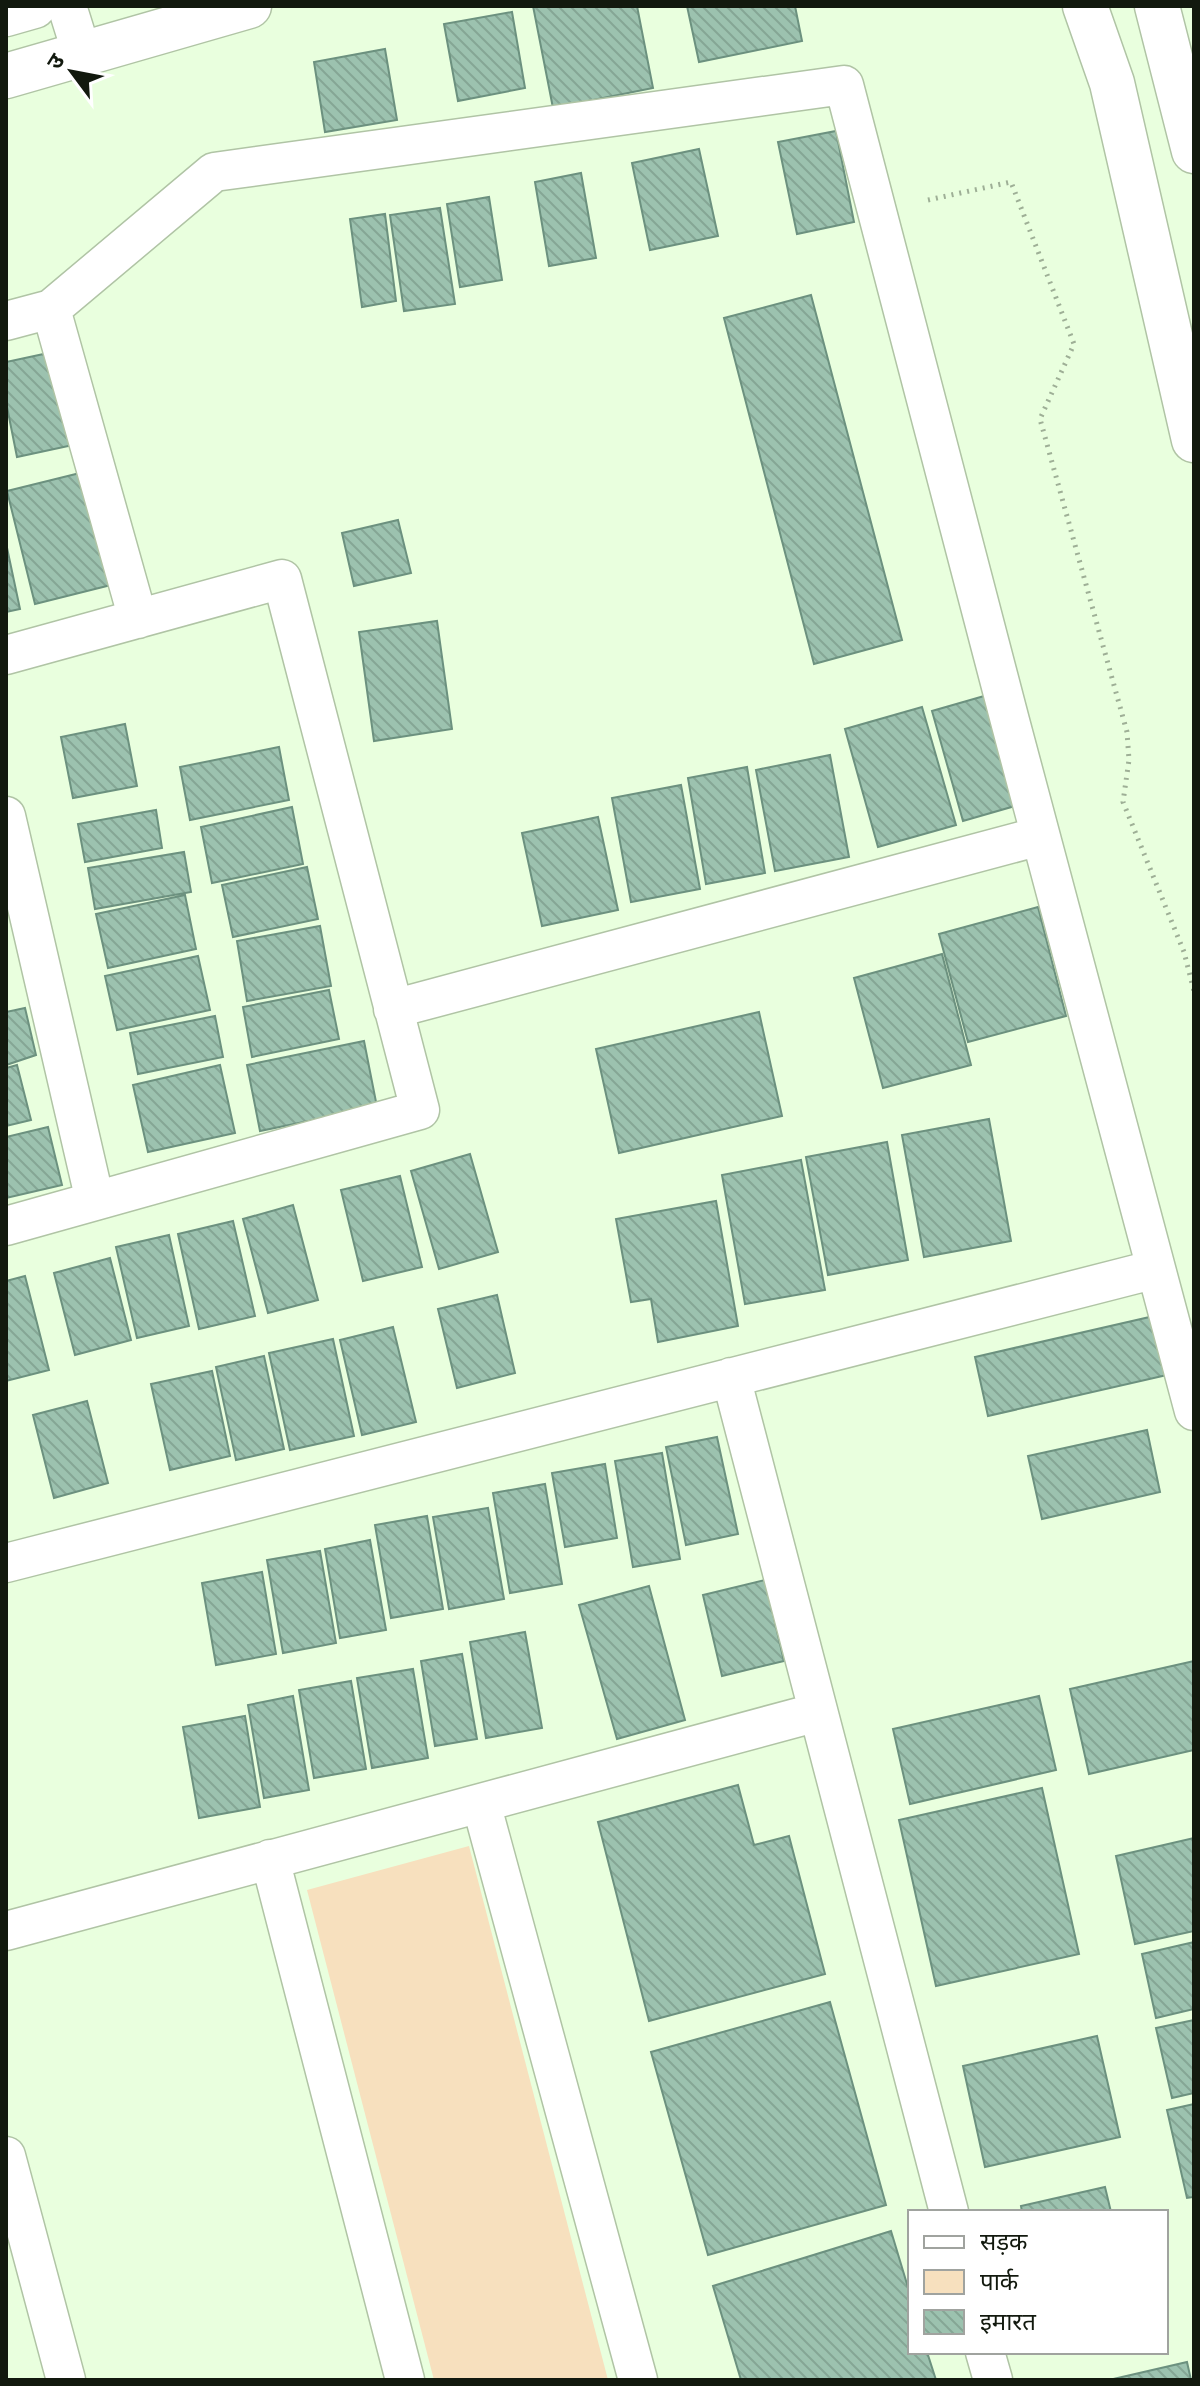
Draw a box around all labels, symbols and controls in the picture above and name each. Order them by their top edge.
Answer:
north arrow [32,32,112,112]
text: उ [41,48,70,74]
legend [908,2210,1168,2354]
text: सड़क [980,2227,1028,2256]
text: पार्क [980,2267,1019,2296]
text: इमारत [980,2307,1037,2336]

